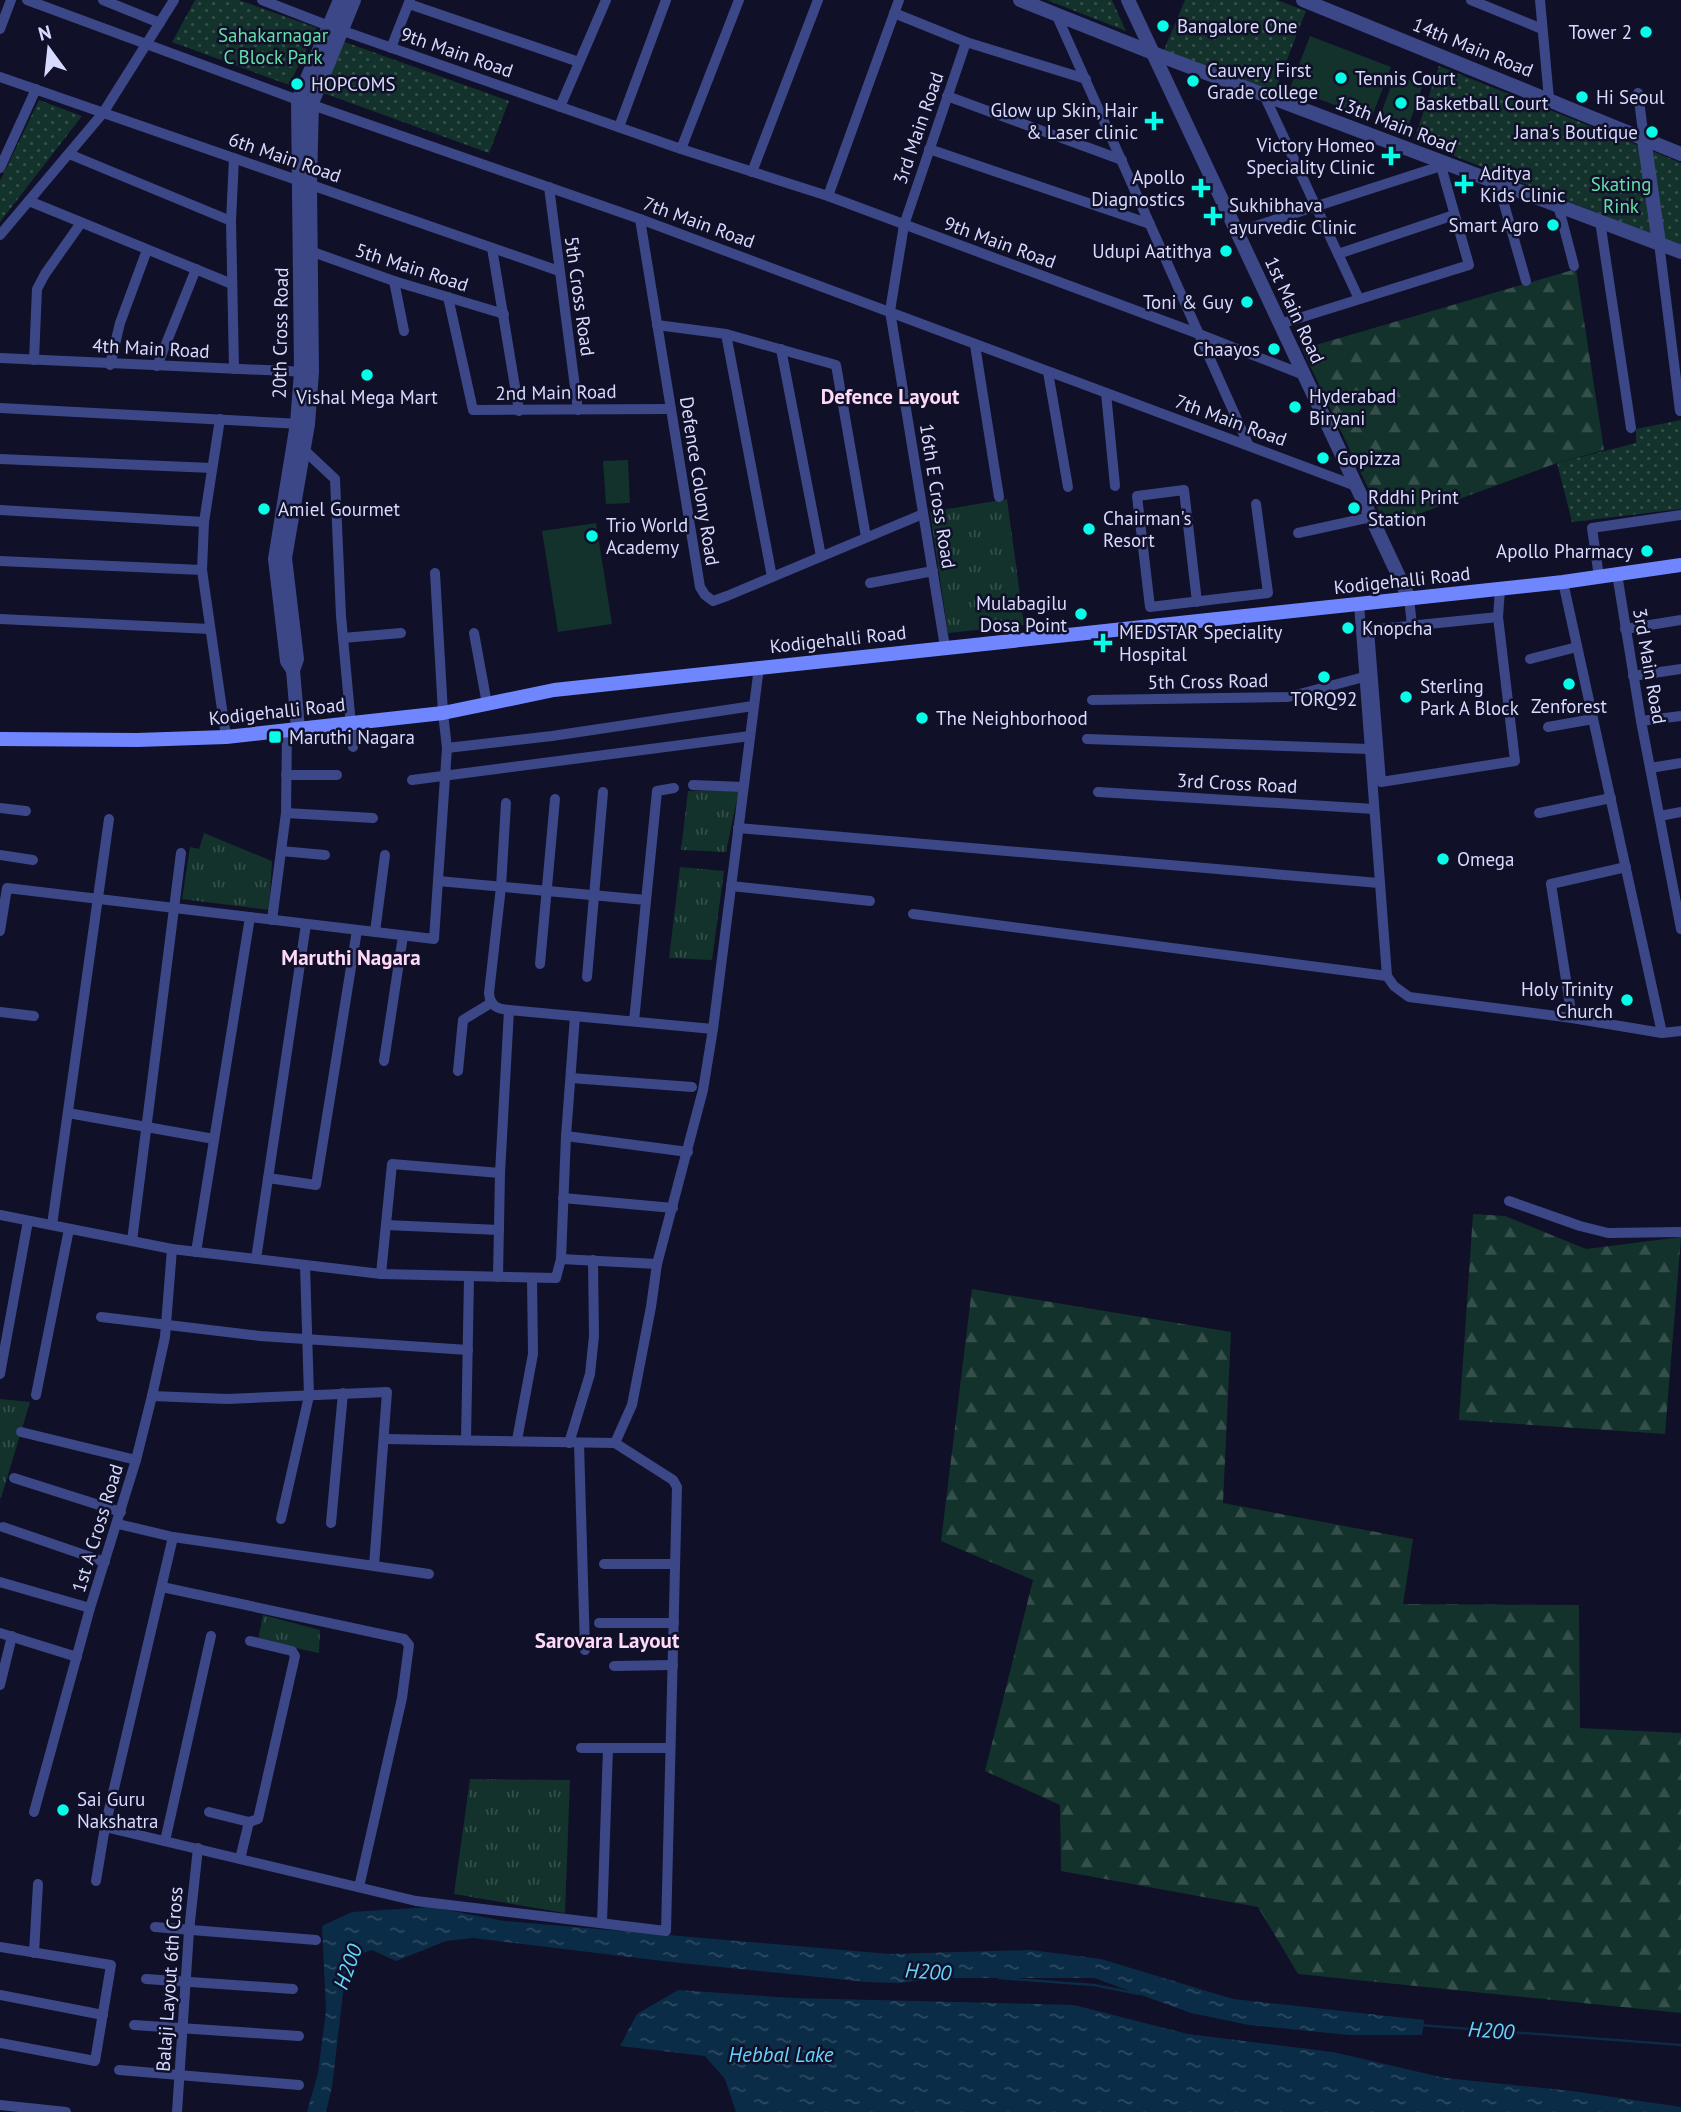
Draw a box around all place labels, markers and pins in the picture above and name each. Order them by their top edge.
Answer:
place label: Bangalore One [1177,14,1298,38]
marker: Bangalore One [1155,18,1171,34]
place label: Tower 2 [1569,20,1632,44]
marker: Tower 2 [1638,24,1654,40]
place label: Cauvery First Grade college [1207,58,1318,104]
place label: Tennis Court [1355,66,1456,90]
marker: Tennis Court [1333,70,1349,86]
place label: HOPCOMS [311,72,396,96]
marker: Cauvery First Grade college [1185,73,1201,89]
marker: HOPCOMS [289,76,305,92]
place label: Hi Seoul [1596,85,1665,109]
marker: Hi Seoul [1574,89,1590,105]
place label: Basketball Court [1415,91,1549,115]
marker: Basketball Court [1393,95,1409,111]
place label: Glow up Skin, Hair & Laser clinic [990,98,1139,144]
marker: Glow up Skin, Hair & Laser clinic [1144,111,1164,131]
place label: Jana's Boutique [1513,120,1638,144]
marker: Jana's Boutique [1644,124,1660,140]
place label: Victory Homeo Speciality Clinic [1246,133,1375,179]
marker: Victory Homeo Speciality Clinic [1381,146,1401,166]
place label: Aditya Kids Clinic [1480,161,1566,207]
place label: Apollo Diagnostics [1091,165,1185,211]
marker: Aditya Kids Clinic [1454,174,1474,194]
marker: Apollo Diagnostics [1191,178,1211,198]
place label: Sukhibhava ayurvedic Clinic [1229,193,1357,239]
marker: Sukhibhava ayurvedic Clinic [1203,206,1223,226]
place label: Smart Agro [1448,213,1539,237]
marker: Smart Agro [1545,217,1561,233]
place label: Udupi Aatithya [1092,239,1212,263]
marker: Udupi Aatithya [1218,243,1234,259]
place label: Toni & Guy [1143,290,1233,314]
marker: Toni & Guy [1239,294,1255,310]
place label: Chaayos [1193,337,1260,361]
marker: Chaayos [1266,341,1282,357]
marker: Vishal Mega Mart [359,367,375,383]
place label: Hyderabad Biryani [1309,384,1396,430]
place label: Vishal Mega Mart [295,385,438,409]
marker: Hyderabad Biryani [1287,399,1303,415]
place label: Gopizza [1337,446,1401,470]
marker: Gopizza [1315,450,1331,466]
place label: Rddhi Print Station [1368,485,1459,531]
place label: Amiel Gourmet [278,497,401,521]
marker: Rddhi Print Station [1346,500,1362,516]
marker: Amiel Gourmet [256,501,272,517]
place label: Chairman's Resort [1103,506,1191,552]
place label: Trio World Academy [606,513,688,559]
marker: Chairman's Resort [1081,521,1097,537]
marker: Trio World Academy [584,528,600,544]
place label: Apollo Pharmacy [1496,539,1633,563]
marker: Apollo Pharmacy [1639,543,1655,559]
place label: Mulabagilu Dosa Point [976,591,1068,637]
marker: Mulabagilu Dosa Point [1073,606,1089,622]
place label: Knopcha [1362,616,1432,640]
place label: MEDSTAR Speciality Hospital [1119,620,1282,666]
marker: Knopcha [1340,620,1356,636]
marker: MEDSTAR Speciality Hospital [1093,633,1113,653]
marker: TORQ92 [1316,669,1332,685]
place label: Sterling Park A Block [1420,674,1519,720]
marker: Zenforest [1561,676,1577,692]
place label: TORQ92 [1291,687,1357,711]
marker: Sterling Park A Block [1398,689,1414,705]
place label: Zenforest [1531,694,1608,718]
place label: The Neighborhood [936,706,1088,730]
marker: The Neighborhood [914,710,930,726]
place label: Maruthi Nagara [289,725,415,749]
marker: Maruthi Nagara [267,729,283,745]
place label: Omega [1457,847,1515,871]
marker: Omega [1435,851,1451,867]
place label: Holy Trinity Church [1521,977,1613,1023]
marker: Holy Trinity Church [1619,992,1635,1008]
place label: Sai Guru Nakshatra [77,1787,158,1833]
marker: Sai Guru Nakshatra [55,1802,71,1818]

